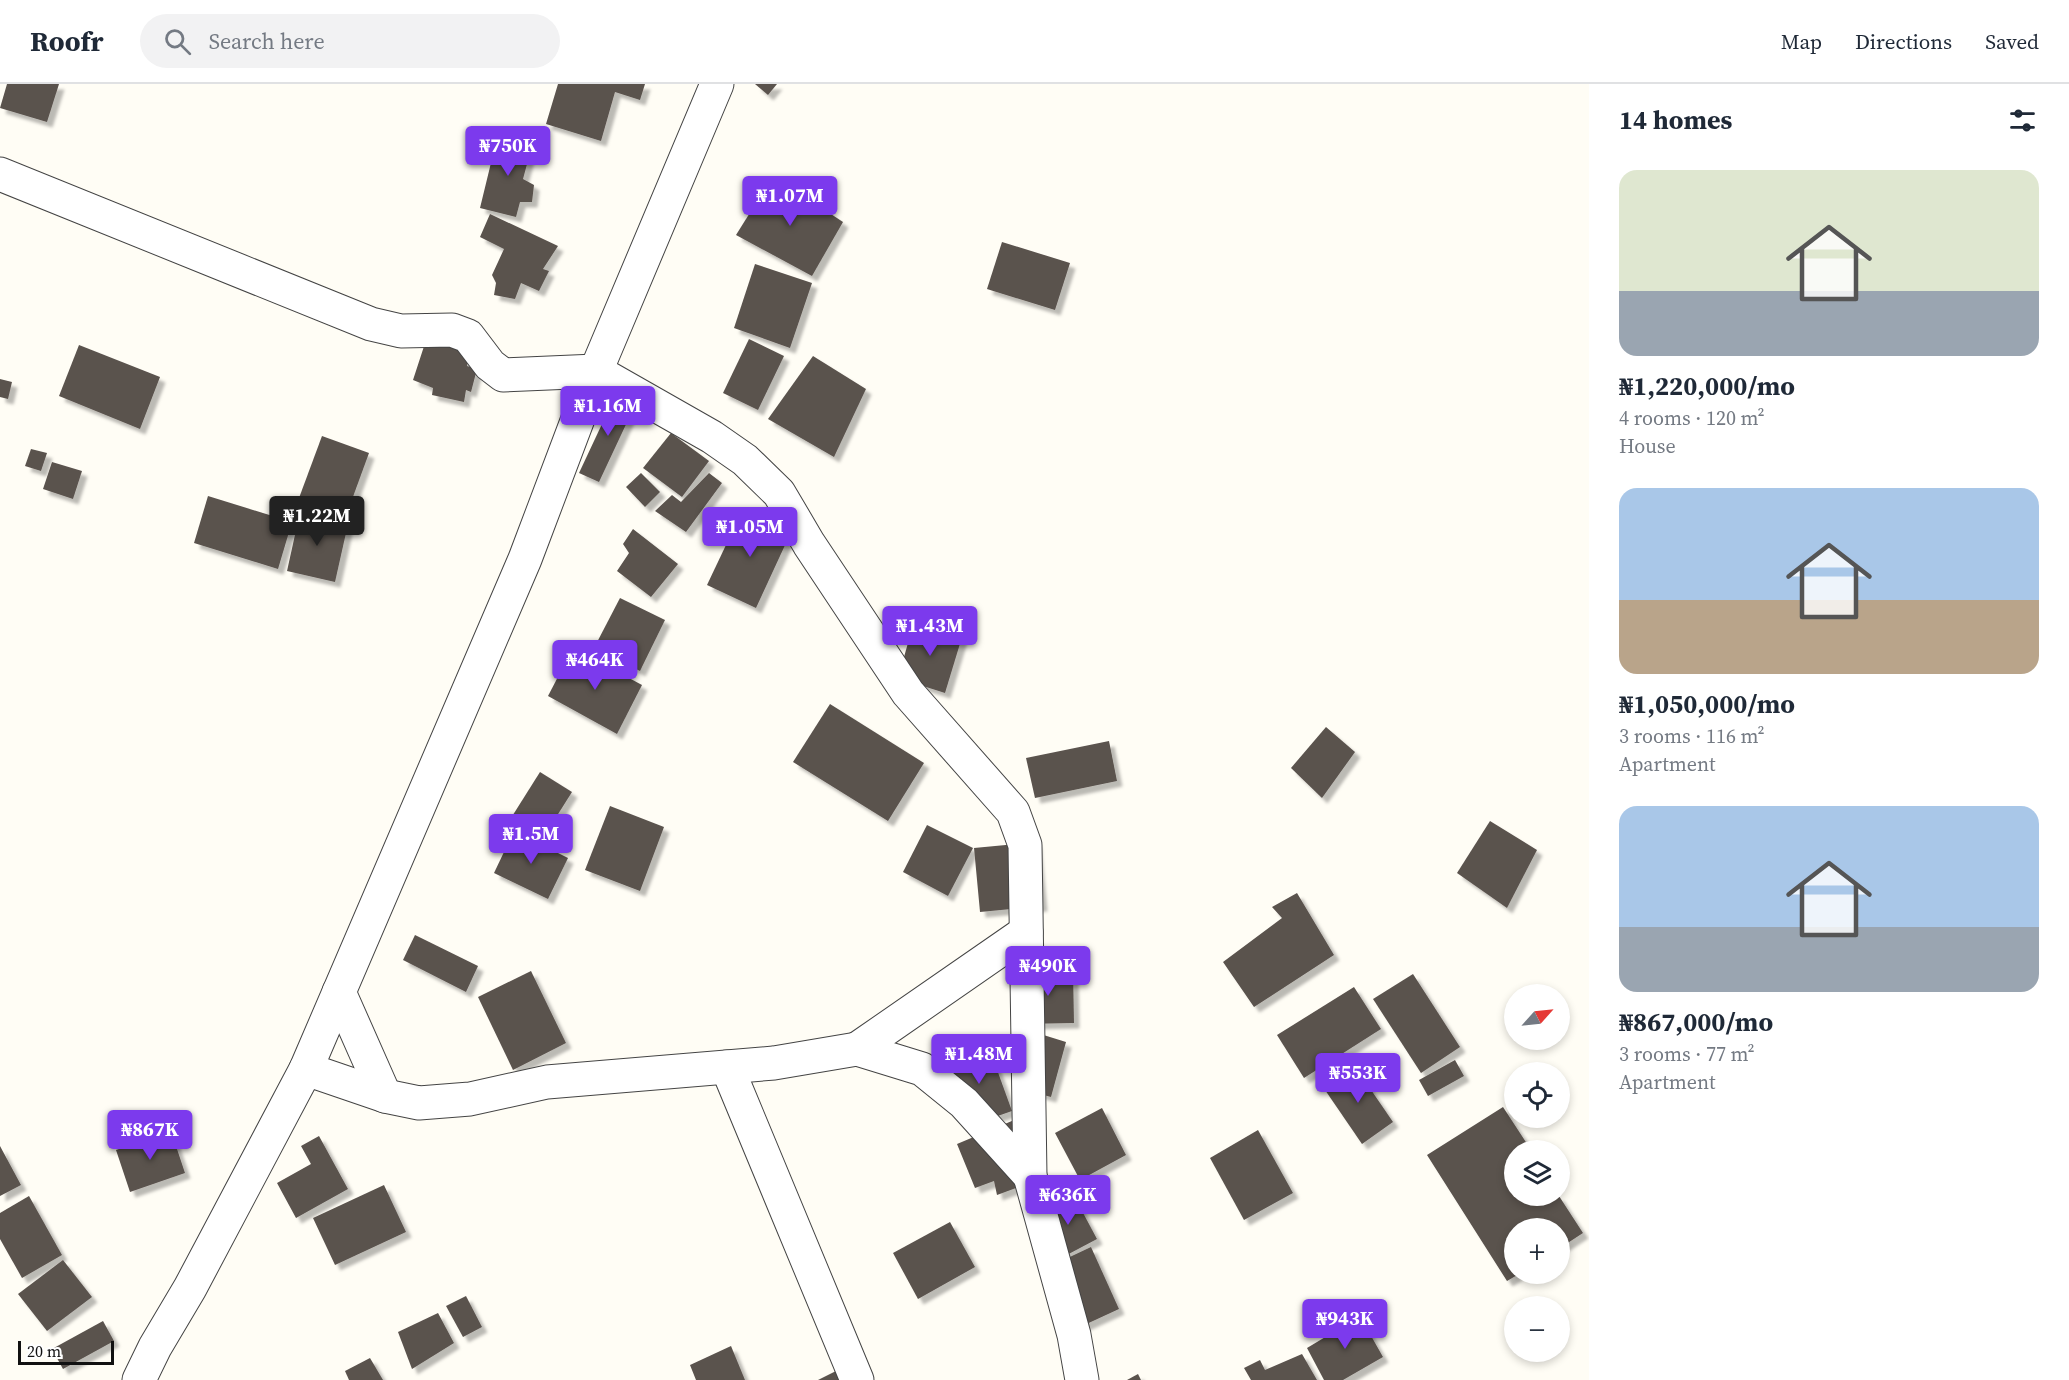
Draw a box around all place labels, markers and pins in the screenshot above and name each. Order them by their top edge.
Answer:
pin: ₦750K [466,126,550,177]
pin: ₦1.07M [741,176,839,227]
pin: ₦1.16M [559,386,657,437]
pin: ₦1.22M [268,496,366,547]
pin: ₦1.05M [701,507,799,558]
pin: ₦1.43M [881,606,979,657]
pin: ₦464K [553,640,637,691]
pin: ₦1.5M [489,814,573,865]
pin: ₦490K [1006,946,1090,997]
pin: ₦1.48M [930,1034,1028,1085]
pin: ₦553K [1316,1053,1400,1104]
pin: ₦867K [108,1110,192,1161]
pin: ₦636K [1026,1175,1110,1226]
pin: ₦943K [1303,1299,1387,1350]

